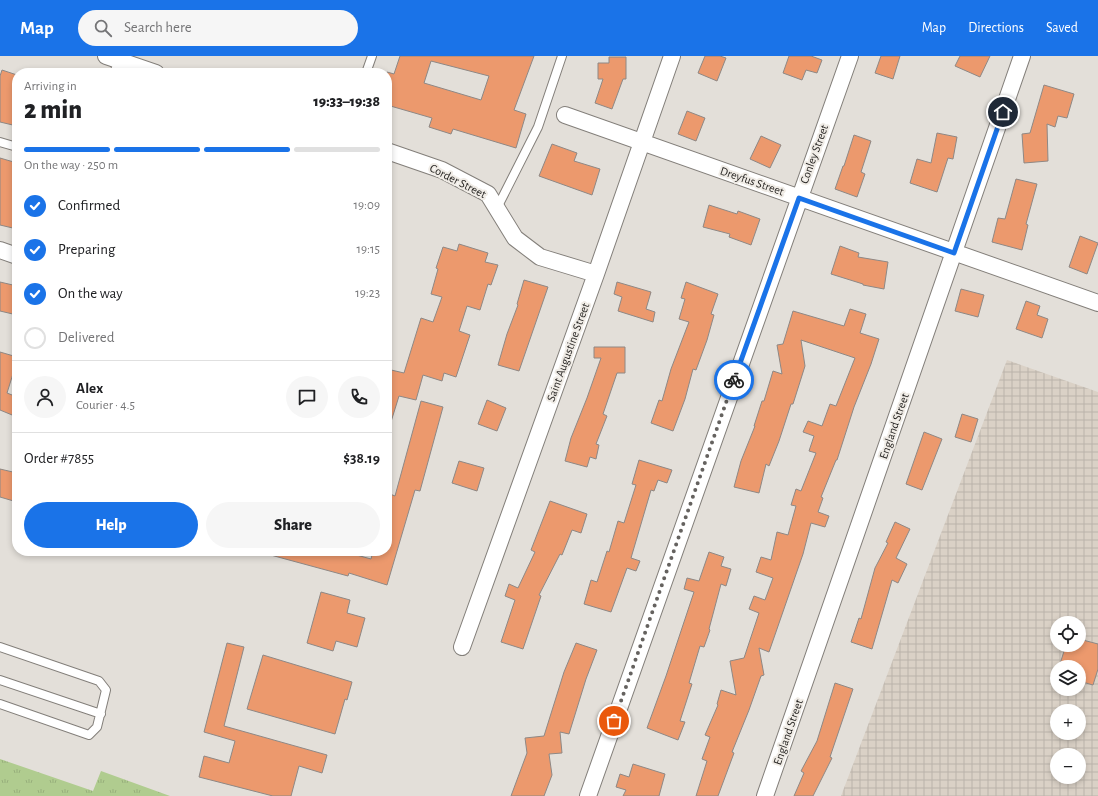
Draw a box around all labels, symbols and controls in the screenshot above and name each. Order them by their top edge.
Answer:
search box [78,10,358,46]
icon: search [92,17,114,39]
text: Map [20,19,54,38]
text: Search here [124,20,192,35]
text: Map [922,21,946,35]
text: Directions [968,21,1024,35]
text: Saved [1046,21,1078,35]
text: Arriving in [24,80,77,93]
text: 19:33–19:38 [313,94,380,109]
pin [986,95,1020,129]
text: 2 min [24,97,82,123]
icon: home [992,101,1014,123]
street label: Conley Street [798,123,831,185]
text: On the way · 250 m [24,159,118,172]
street label: Corder Street [428,162,488,200]
street label: Dreyfus Street [718,164,786,199]
icon: check [24,195,46,217]
text: Confirmed [58,198,120,213]
text: 19:09 [353,199,380,212]
icon: check [24,239,46,261]
text: Preparing [58,242,115,257]
text: 19:15 [357,243,380,256]
icon: check [24,283,46,305]
text: On the way [58,286,123,301]
text: 19:23 [355,287,380,300]
street label: Saint Augustine Street [545,301,591,403]
text: Delivered [58,330,115,345]
courier [714,360,754,400]
icon: bike [723,369,745,391]
button: person [24,376,66,418]
button: chat [286,376,328,418]
button: phone [338,376,380,418]
text: Alex [76,381,103,396]
street label: England Street [877,391,911,460]
text: Courier · 4.5 [76,399,135,412]
text: Order #7855 [24,451,94,466]
text: $38.19 [343,451,380,466]
button: Help [24,502,198,548]
button: Share [206,502,380,548]
map controls [1050,616,1086,784]
button: locate [1050,616,1086,652]
button: layers [1050,660,1086,696]
street label: England Street [771,697,805,766]
pin [597,704,631,738]
button: + [1050,704,1086,740]
icon: bag [603,710,625,732]
button: − [1050,748,1086,784]

